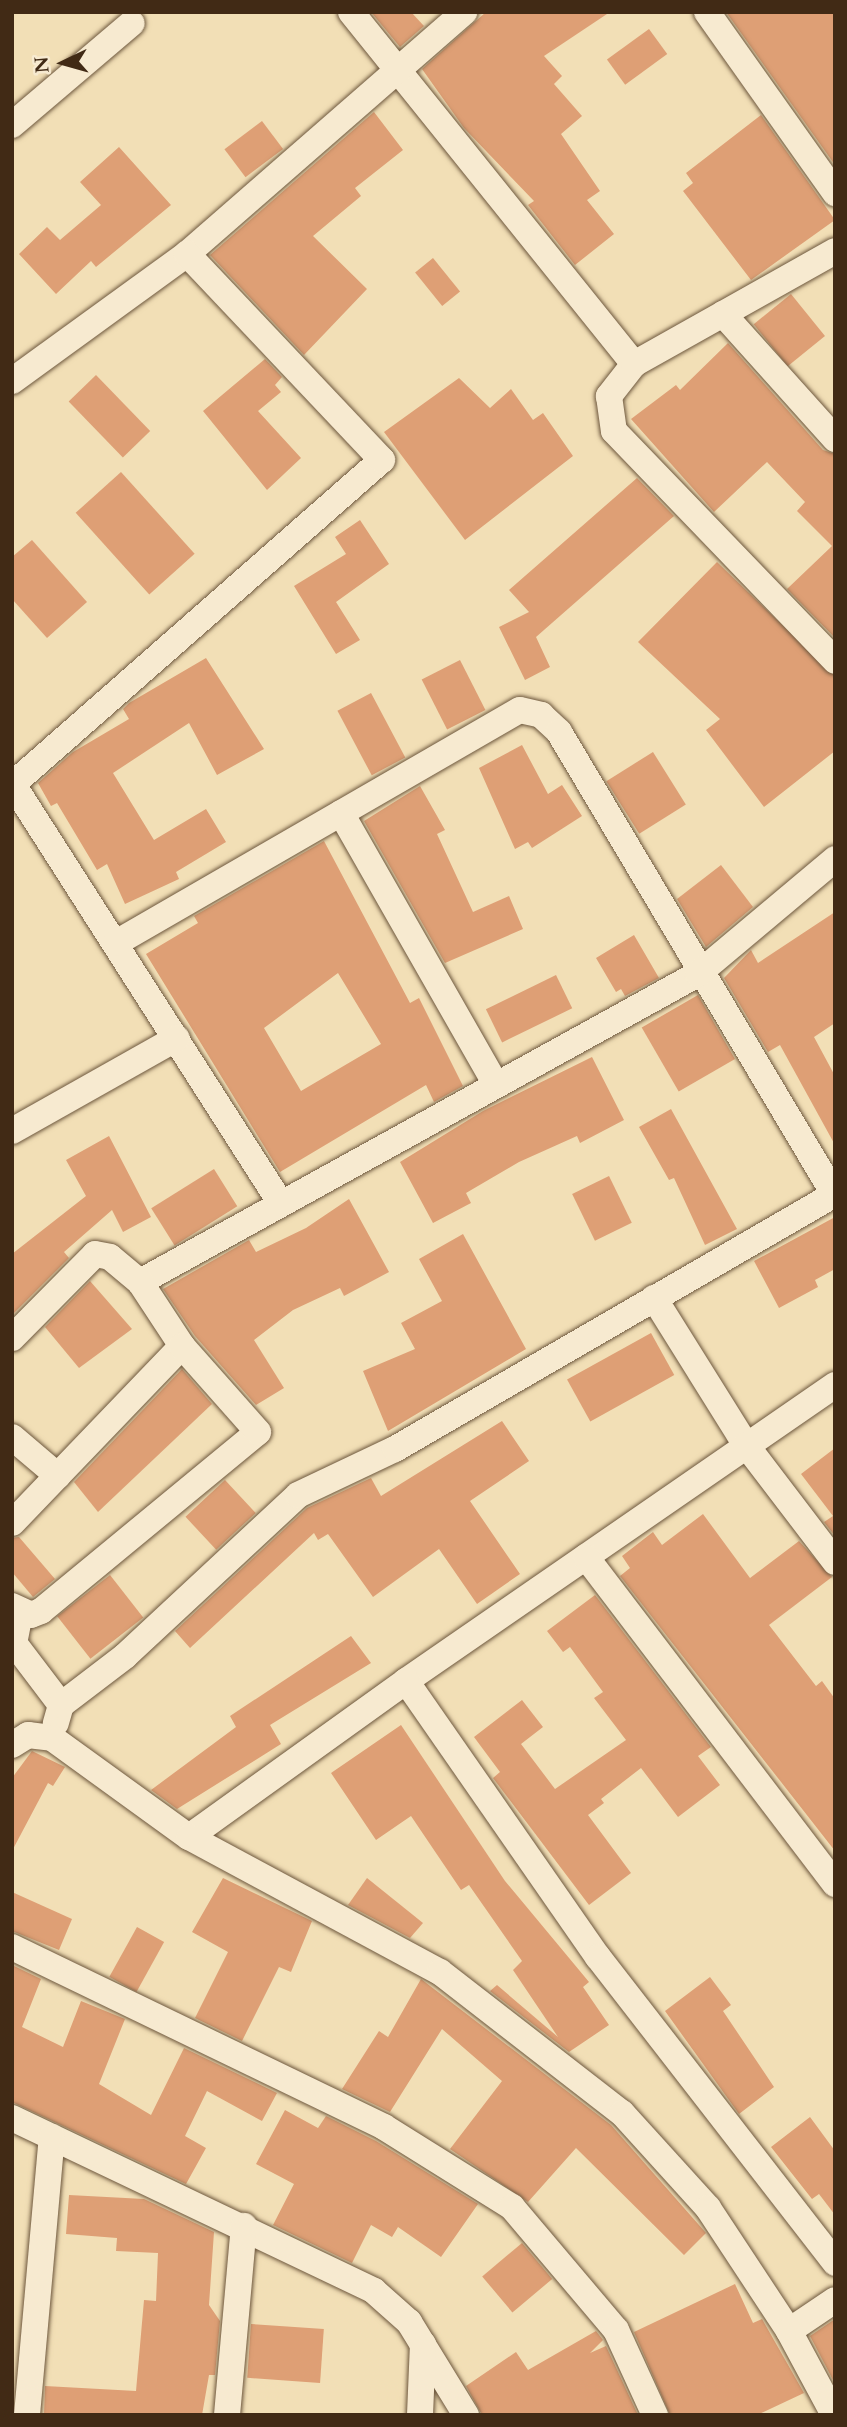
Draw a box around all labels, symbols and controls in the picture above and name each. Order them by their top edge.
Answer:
north arrow [28,28,98,98]
text: N [28,55,56,74]

